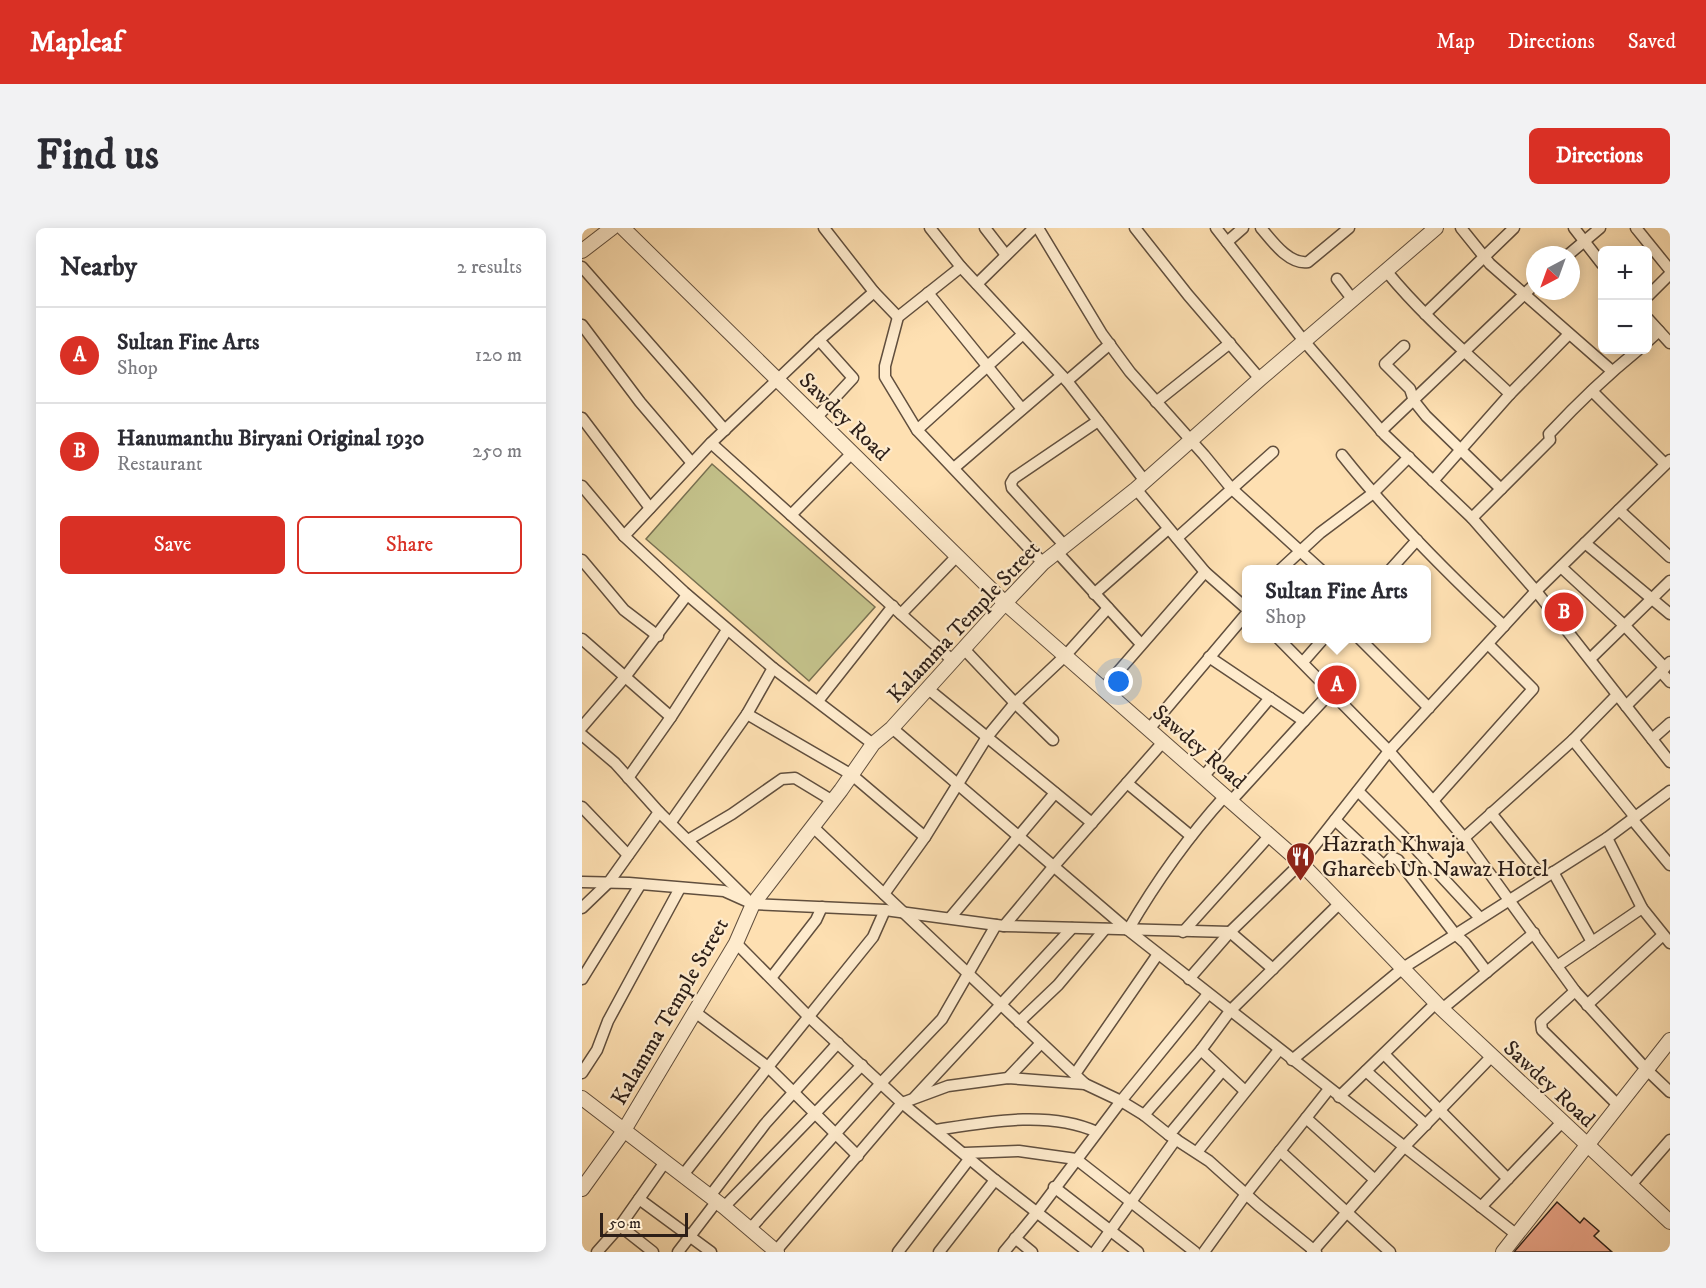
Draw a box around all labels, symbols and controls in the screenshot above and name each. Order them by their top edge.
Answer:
text: Mapleaf [30,25,122,60]
text: Map [1436,29,1475,55]
text: Directions [1508,29,1595,55]
text: Saved [1628,29,1676,55]
button: Directions [1529,128,1670,184]
text: Find us [36,130,159,182]
north arrow [1526,246,1580,300]
map controls [1598,246,1652,354]
button: + [1598,246,1652,300]
text: Nearby [60,251,137,284]
text: 2 results [457,255,522,280]
button: − [1598,300,1652,354]
text: Sultan Fine Arts [117,329,259,356]
text: A [73,343,86,368]
text: 120 m [475,343,522,368]
text: Shop [117,356,158,381]
street label: Sawdey Road [793,367,895,467]
text: Hanumanthu Biryani Original 1930 [117,425,424,452]
text: B [73,439,86,464]
text: 250 m [472,439,522,464]
text: Restaurant [117,452,202,477]
button: Save [60,516,285,574]
button: Share [297,516,522,574]
street label: Kalamma Temple Street [882,536,1046,708]
popup [1242,565,1431,643]
text: Sultan Fine Arts [1265,578,1408,605]
pin: B [1544,590,1584,634]
text: Shop [1265,605,1306,630]
pin: A [1318,662,1356,708]
your location [1104,667,1133,696]
street label: Sawdey Road [1147,699,1251,795]
place label: Hazrath Khwaja Ghareeb Un Nawaz Hotel [1322,831,1549,883]
restaurant icon: Hazrath Khwaja Ghareeb Un Nawaz Hotel [1285,840,1317,882]
street label: Kalamma Temple Street [606,914,735,1110]
street label: Sawdey Road [1498,1035,1600,1133]
scale bar [600,1210,688,1238]
text: 50 m [609,1213,641,1233]

